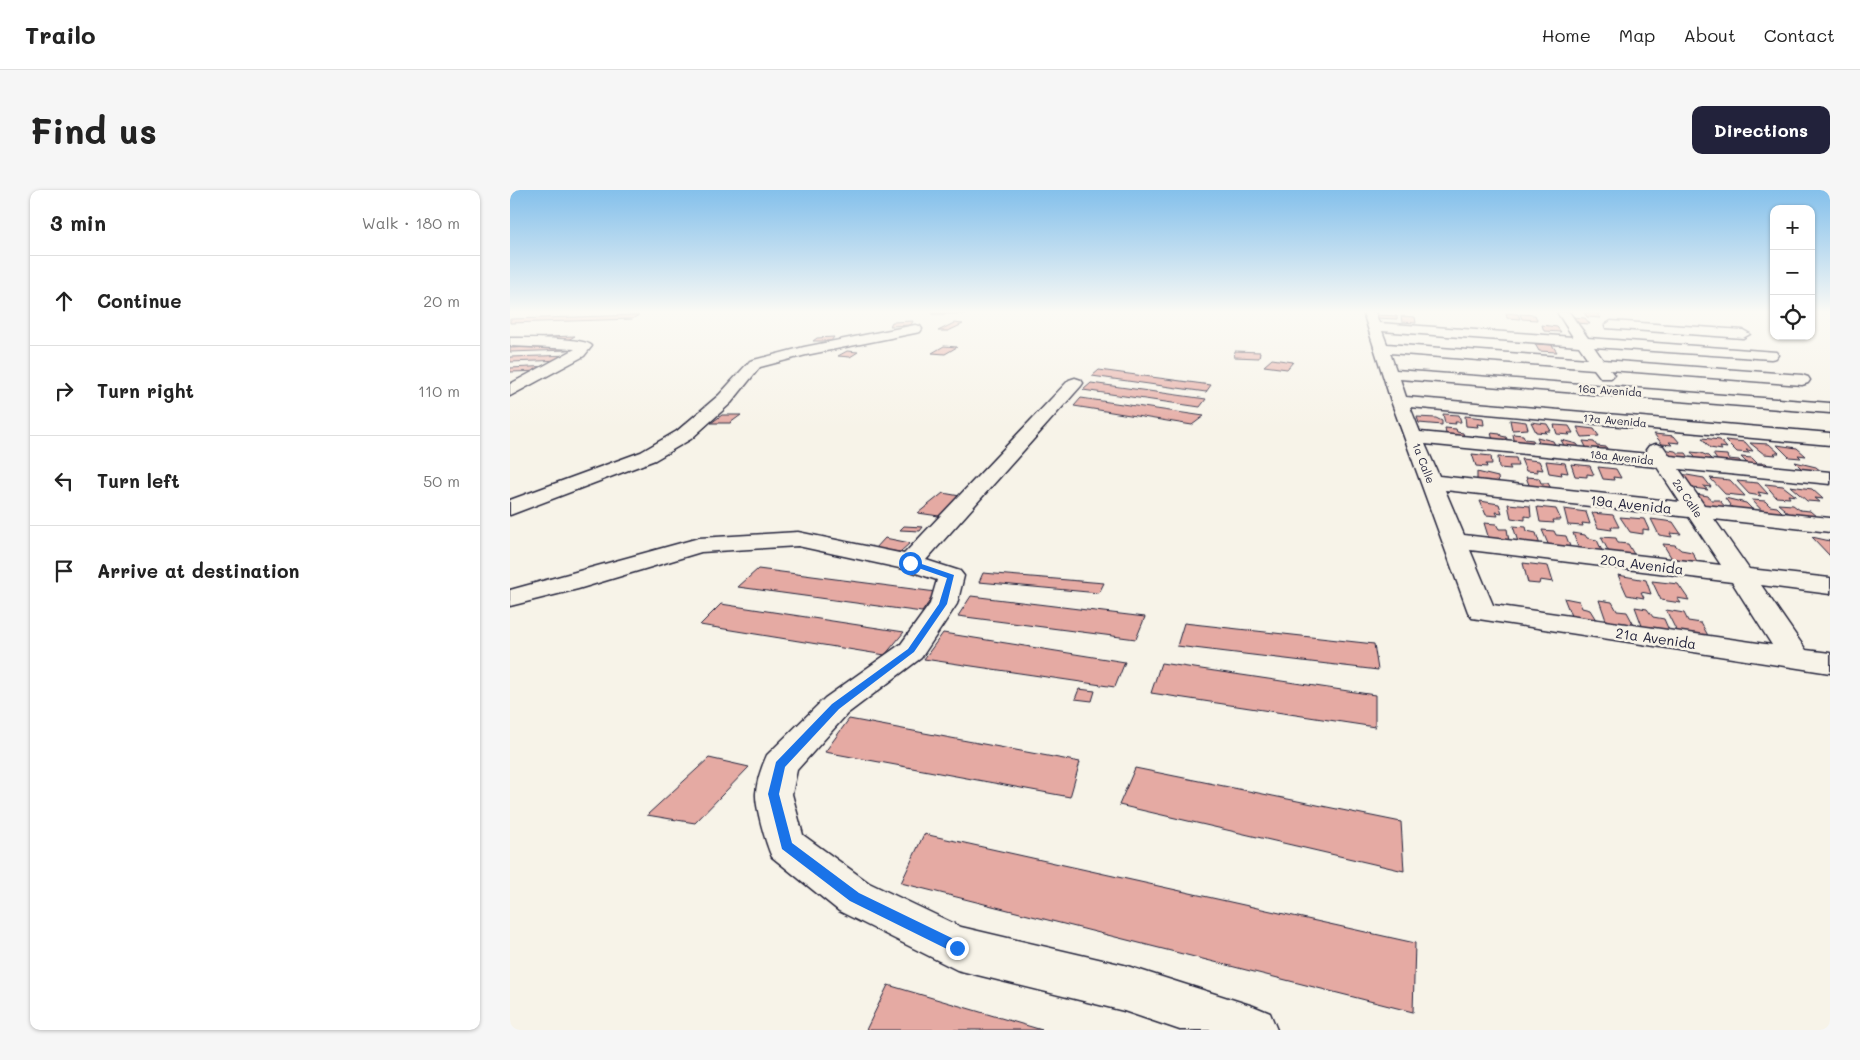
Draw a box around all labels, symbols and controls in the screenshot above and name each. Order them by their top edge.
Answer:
text: Trailo [25,19,96,50]
text: Home [1542,23,1591,47]
text: Map [1619,23,1655,47]
text: About [1683,23,1736,47]
text: Contact [1764,23,1835,47]
button: Directions [1692,106,1830,154]
text: Find us [30,107,157,153]
map controls [1770,205,1815,340]
button: + [1770,205,1815,250]
text: 3 min [50,209,106,236]
text: Walk · 180 m [362,212,460,233]
button: − [1770,250,1815,295]
icon: ahead [50,287,78,315]
text: Continue [97,288,182,313]
text: 20 m [423,290,460,311]
button: locate [1770,295,1815,340]
icon: right [50,377,78,405]
text: Turn right [97,378,194,403]
text: 110 m [418,380,460,401]
street label: 16a Avenida [1577,380,1643,400]
street label: 17a Avenida [1583,410,1648,430]
street label: 1a Calle [1409,441,1439,486]
street label: 18a Avenida [1589,446,1655,468]
icon: left [50,467,78,495]
text: Turn left [97,468,180,493]
text: 50 m [423,470,460,491]
street label: 2a Calle [1670,476,1706,520]
street label: 19a Avenida [1589,490,1673,518]
street label: 20a Avenida [1599,549,1685,579]
route start [899,552,922,575]
icon: arrive [50,557,78,585]
text: Arrive at destination [97,558,300,583]
street label: 21a Avenida [1614,623,1698,653]
route end [946,937,969,960]

